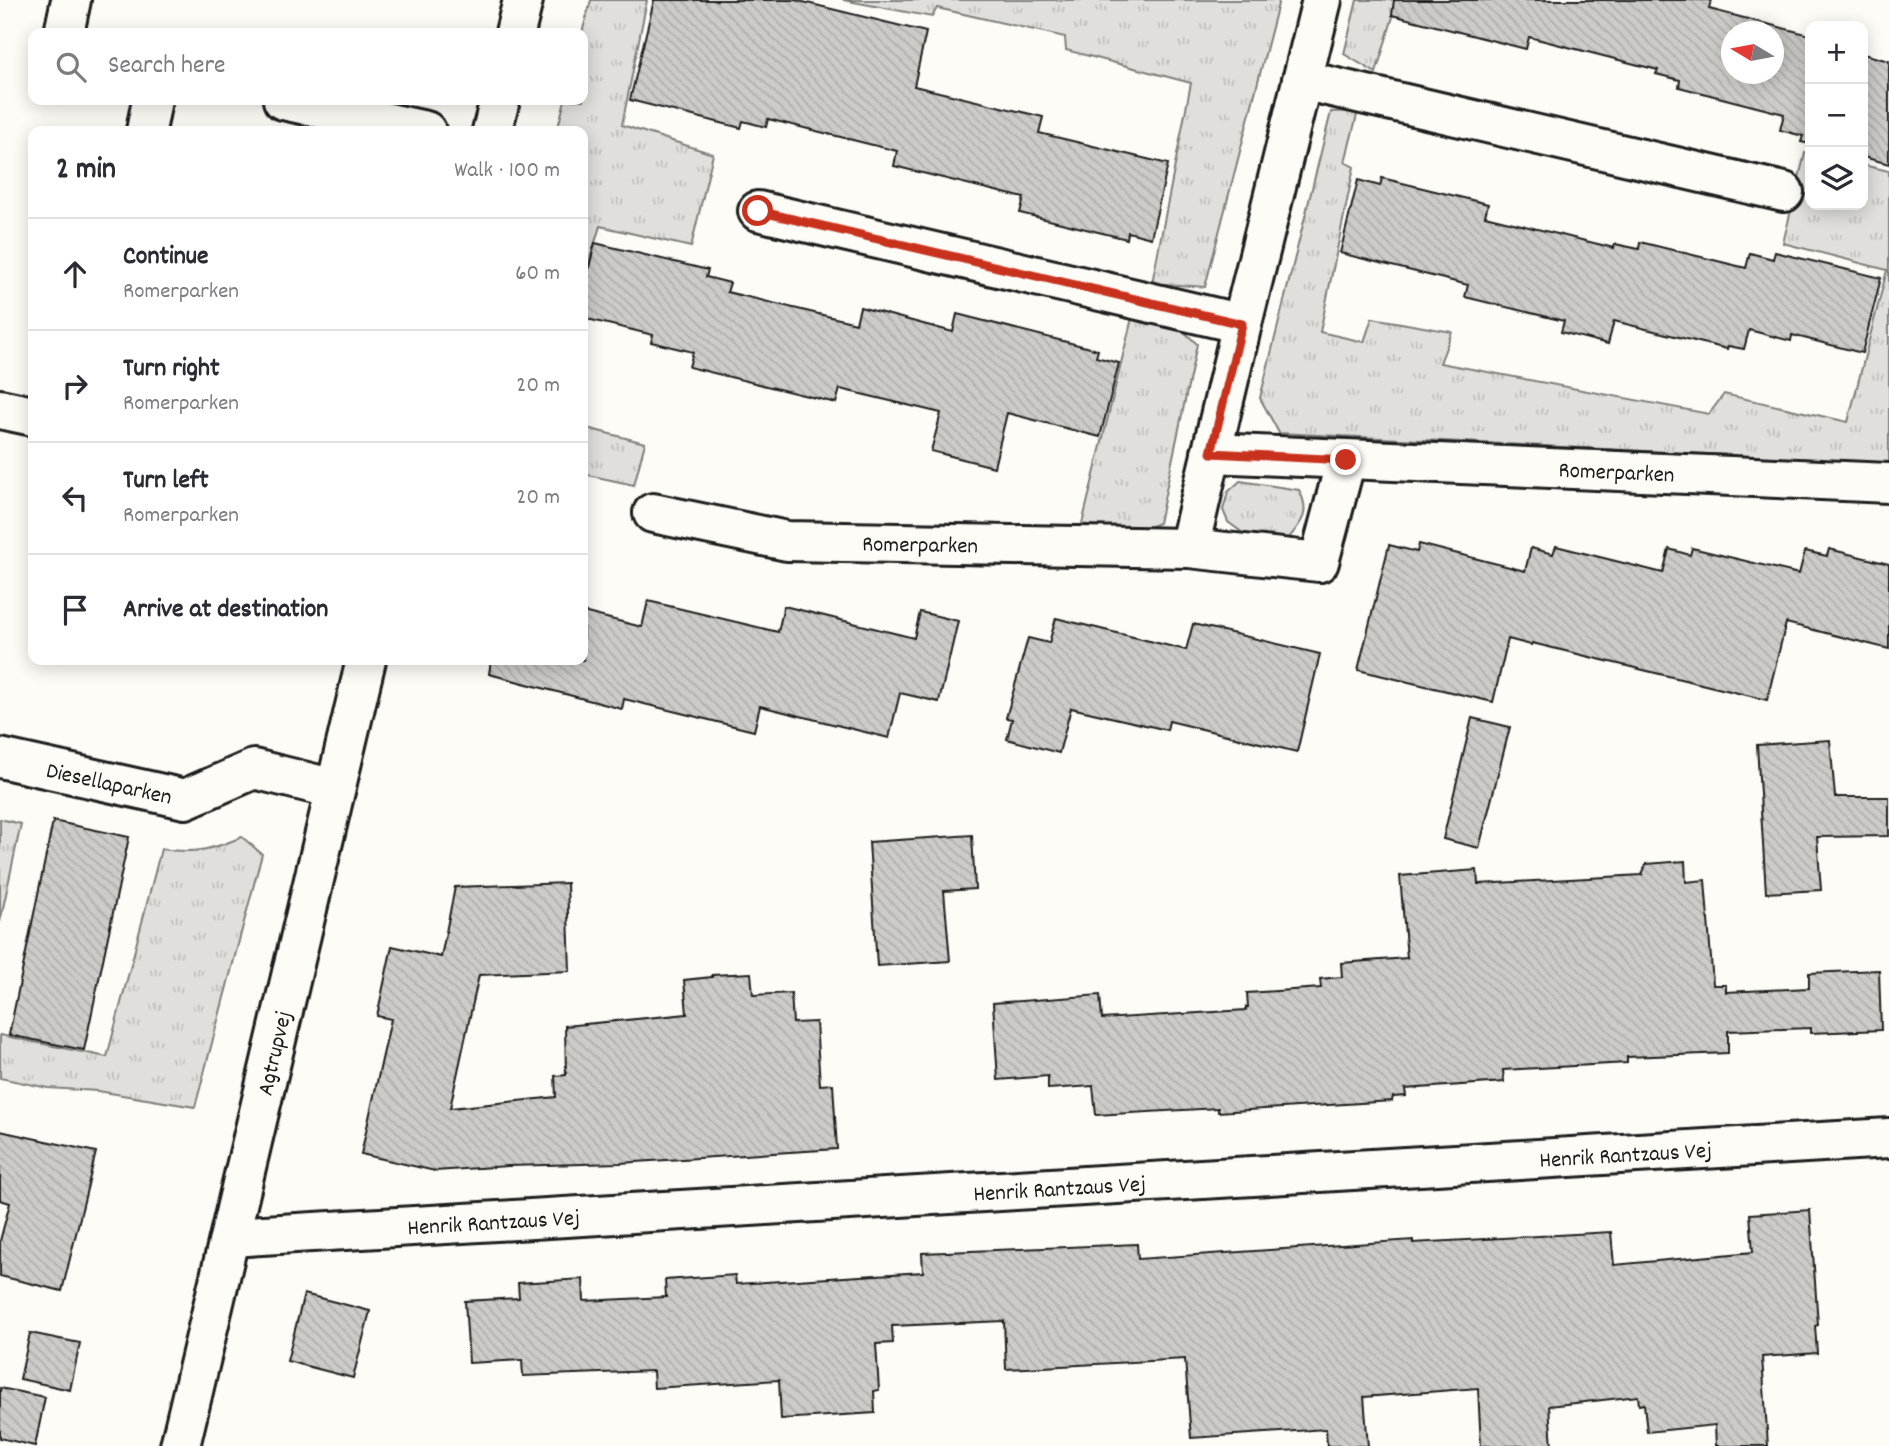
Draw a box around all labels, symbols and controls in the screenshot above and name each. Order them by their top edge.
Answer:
north arrow [1721,21,1784,84]
map controls [1805,21,1868,210]
button: + [1805,21,1868,84]
search box [28,28,588,105]
icon: search [52,48,90,86]
text: Search here [108,48,226,85]
button: − [1805,84,1868,147]
button: layers [1805,147,1868,210]
text: 2 min [56,150,116,193]
text: Walk · 100 m [454,155,560,188]
route start [742,195,773,226]
text: Continue [123,239,208,276]
icon: ahead [56,255,94,293]
text: 60 m [515,258,560,291]
text: Romerparken [123,276,239,309]
text: Turn right [123,351,220,388]
icon: right [56,367,94,405]
text: 20 m [516,370,560,403]
text: Romerparken [123,388,239,421]
route end [1330,444,1361,475]
street label: Romerparken [1558,455,1675,493]
text: Turn left [123,463,209,500]
icon: left [56,479,94,517]
text: 20 m [516,482,560,515]
text: Romerparken [123,500,239,533]
street label: Romerparken [862,529,978,564]
icon: arrive [56,591,94,629]
text: Arrive at destination [123,592,328,629]
street label: Diesellaparken [43,756,175,816]
street label: Agtrupvej [250,1008,302,1099]
street label: Henrik Rantzaus Vej [1538,1136,1713,1179]
street label: Henrik Rantzaus Vej [972,1169,1147,1213]
street label: Henrik Rantzaus Vej [406,1203,581,1246]

